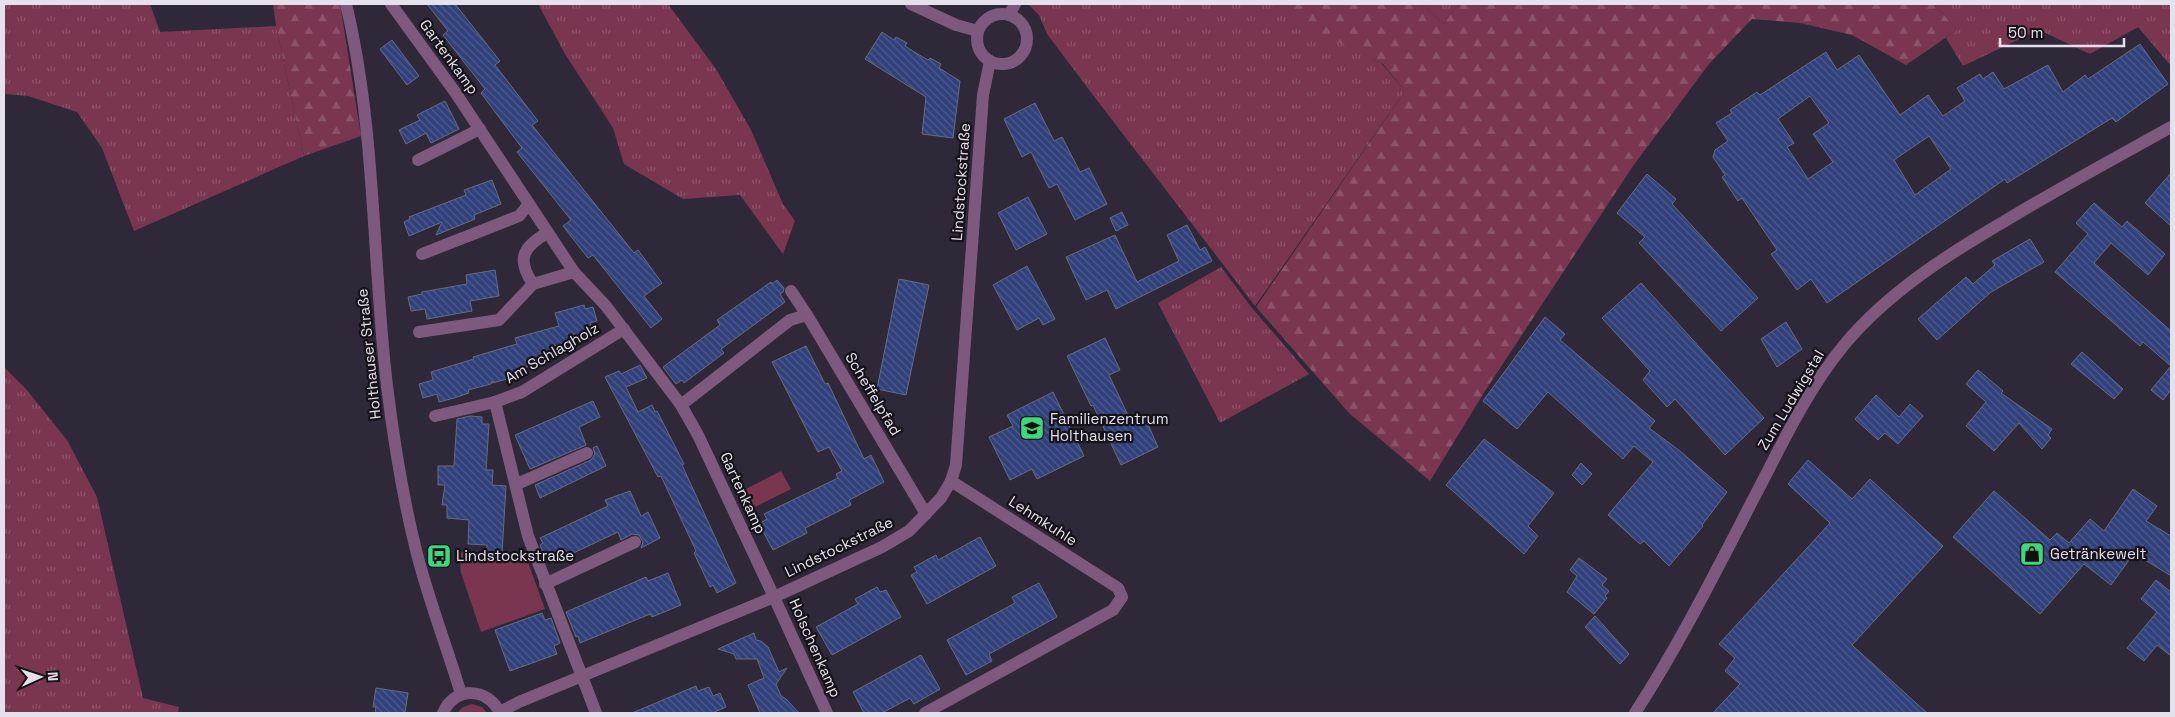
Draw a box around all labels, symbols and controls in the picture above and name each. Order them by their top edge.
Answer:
scale bar [2000,15,2124,47]
street label: Gartenkamp [416,16,483,98]
text: 50 m [2008,23,2043,42]
street label: Lindstockstraße [947,122,974,242]
street label: Holthauser Straße [352,288,385,420]
street label: Am Schlagholz [501,318,602,387]
street label: Zum Ludwigstal [1753,346,1828,453]
street label: Scheffelpfad [841,349,906,439]
place label: Familienzentrum Holthausen [1050,409,1169,445]
school or university icon: Familienzentrum Holthausen [1019,415,1045,441]
street label: Gartenkamp [716,449,771,537]
street label: Lehmkuhle [1005,491,1081,550]
street label: Lindstockstraße [782,512,896,581]
shop icon: Getränkewelt [2019,541,2045,567]
bus stop icon: Lindstockstraße [426,543,452,569]
place label: Getränkewelt [2050,544,2146,563]
place label: Lindstockstraße [456,546,574,565]
street label: Holschenkamp [785,596,846,700]
north arrow [15,652,65,702]
text: N [44,671,62,681]

